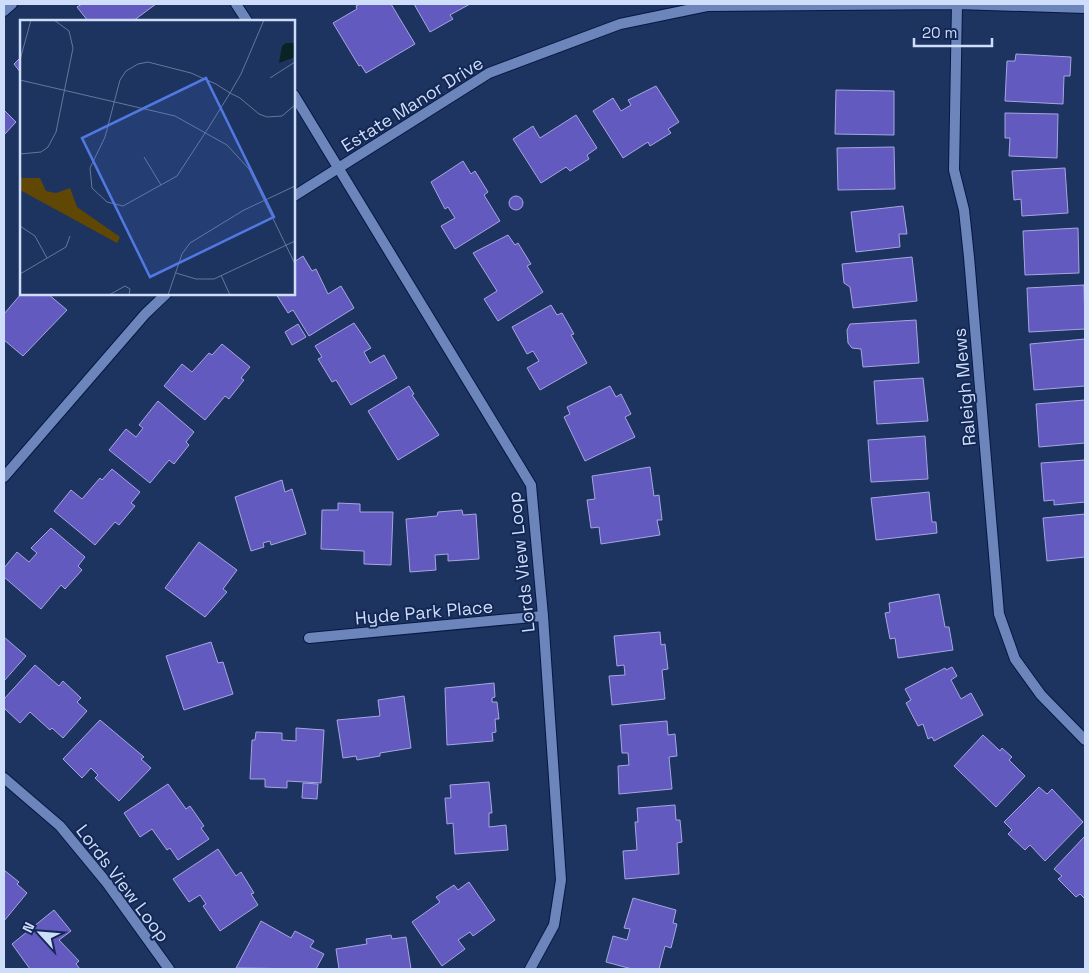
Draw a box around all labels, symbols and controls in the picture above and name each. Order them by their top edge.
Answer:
scale bar [914,15,992,47]
inset map [20,20,295,295]
text: 20 m [922,23,957,42]
street label: Estate Manor Drive [337,51,487,157]
street label: Raleigh Mews [947,327,981,447]
street label: Lords View Loop [502,490,540,634]
street label: Hyde Park Place [354,595,494,629]
street label: Lords View Loop [71,820,175,946]
north arrow [15,908,65,958]
text: N [18,919,38,935]

